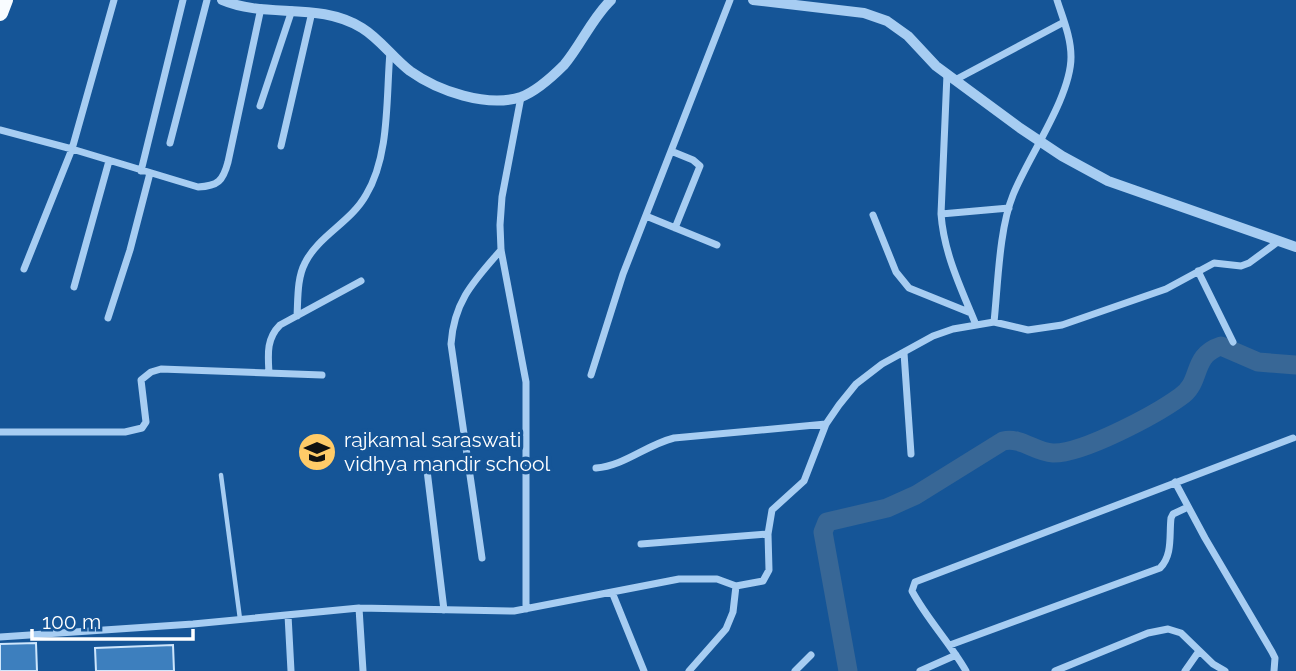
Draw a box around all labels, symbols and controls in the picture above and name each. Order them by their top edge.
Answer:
place label: rajkamal saraswati vidhya mandir school [344,427,550,476]
school or university icon: rajkamal saraswati vidhya mandir school [296,431,338,473]
scale bar [32,598,192,642]
text: 100 m [42,609,101,634]

